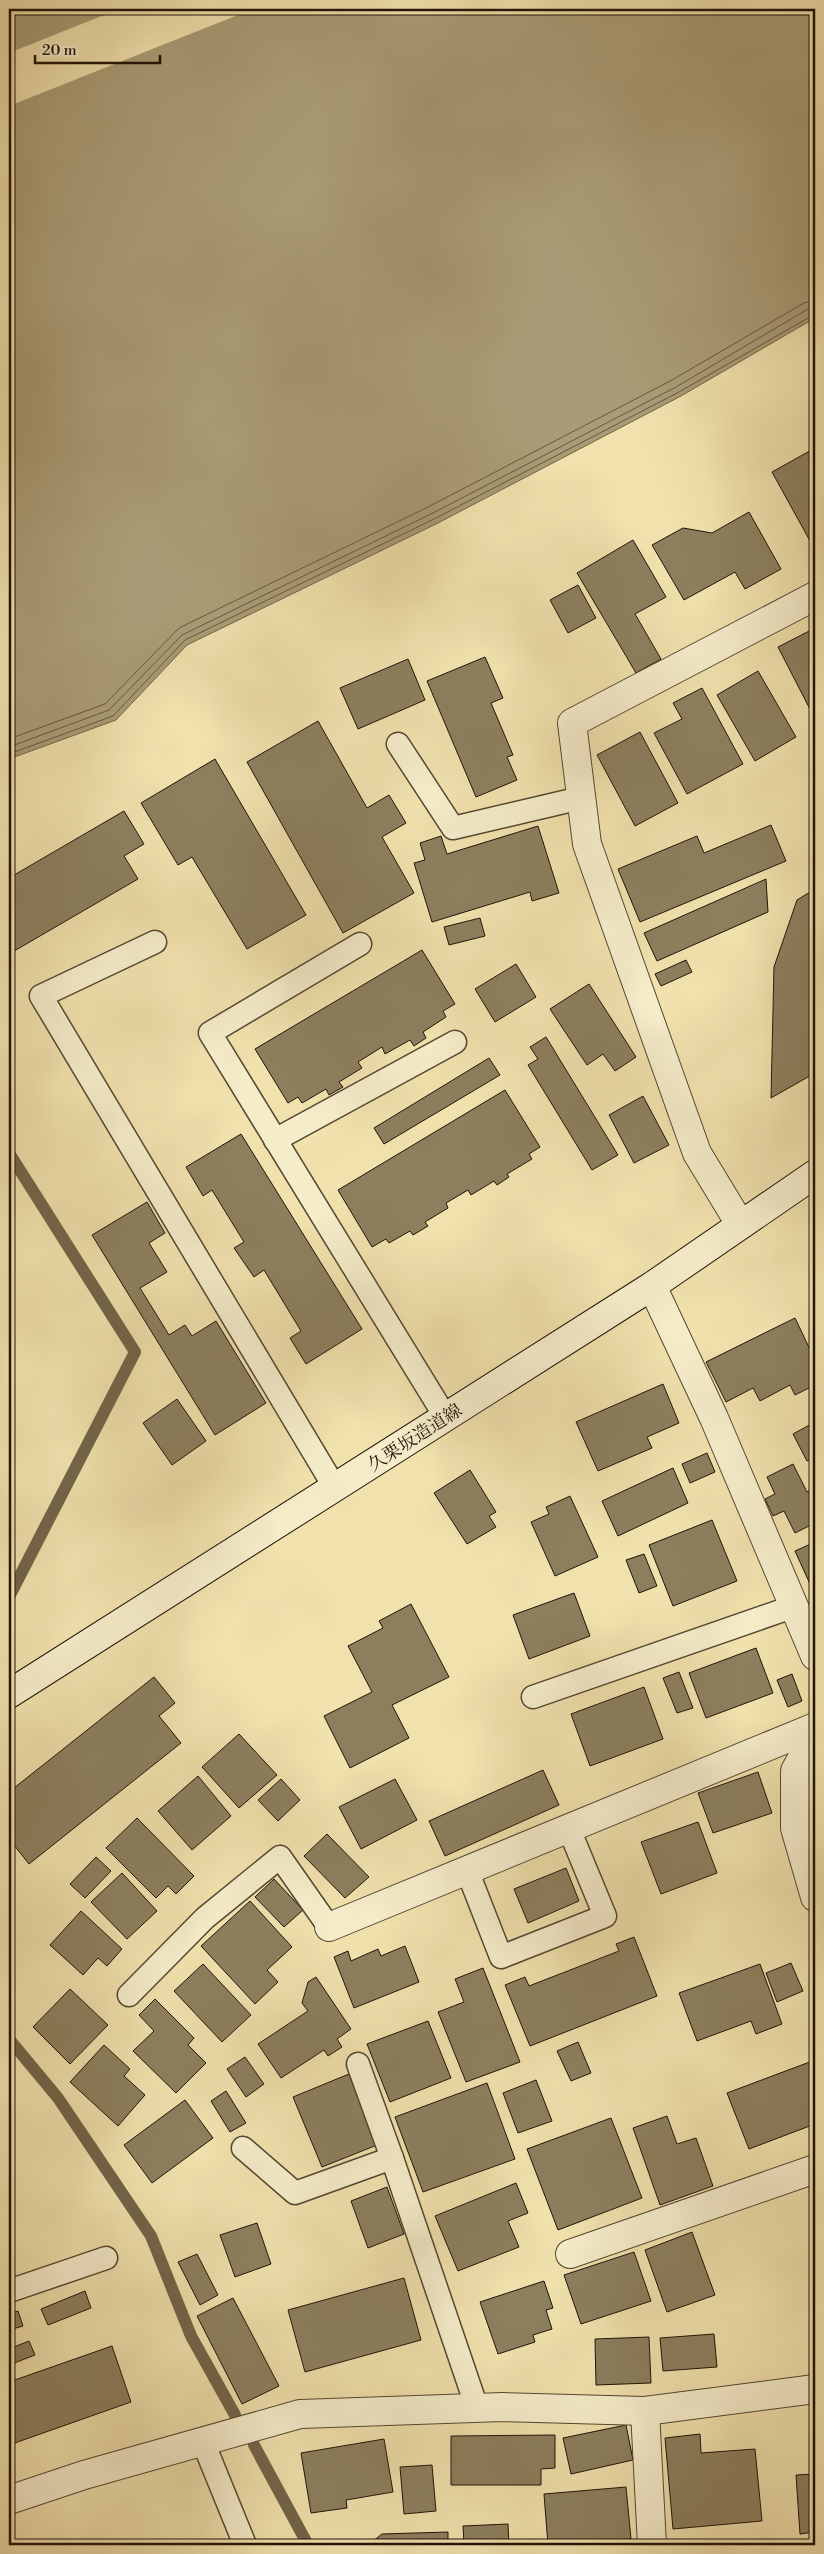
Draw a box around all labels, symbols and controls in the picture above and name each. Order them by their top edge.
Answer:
scale bar [35,32,160,64]
text: 20 m [42,41,77,60]
street label: 久栗坂造道線 [363,1399,467,1477]

